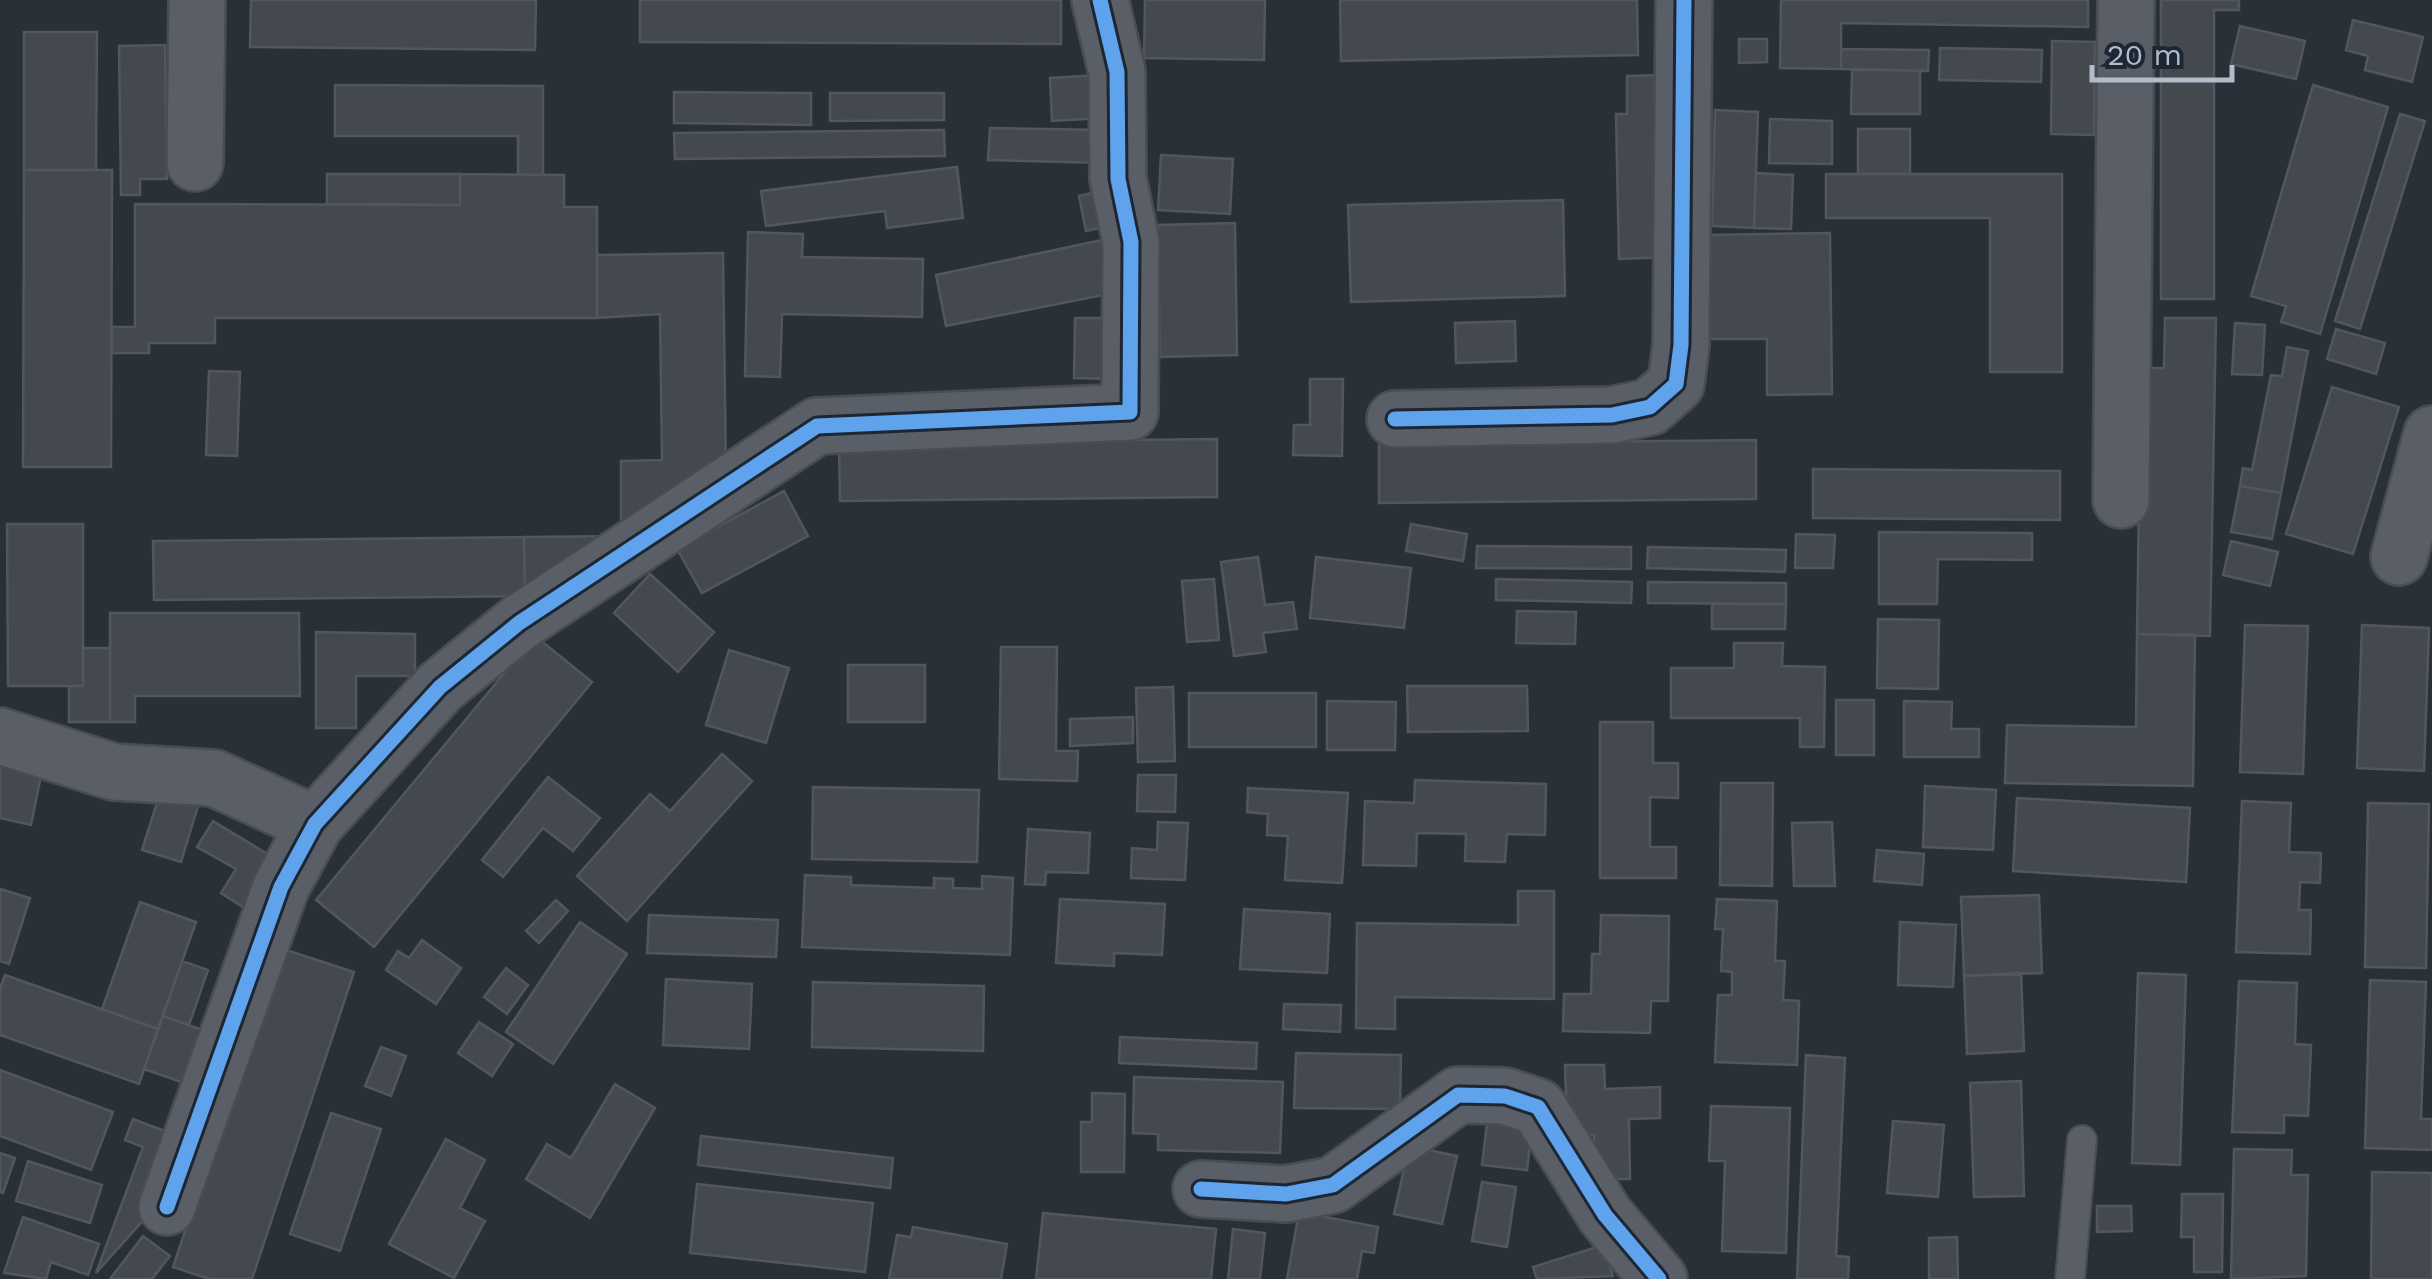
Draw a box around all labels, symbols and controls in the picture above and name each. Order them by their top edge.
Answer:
scale bar [2092,20,2232,82]
text: 20 m [2107,37,2182,72]

